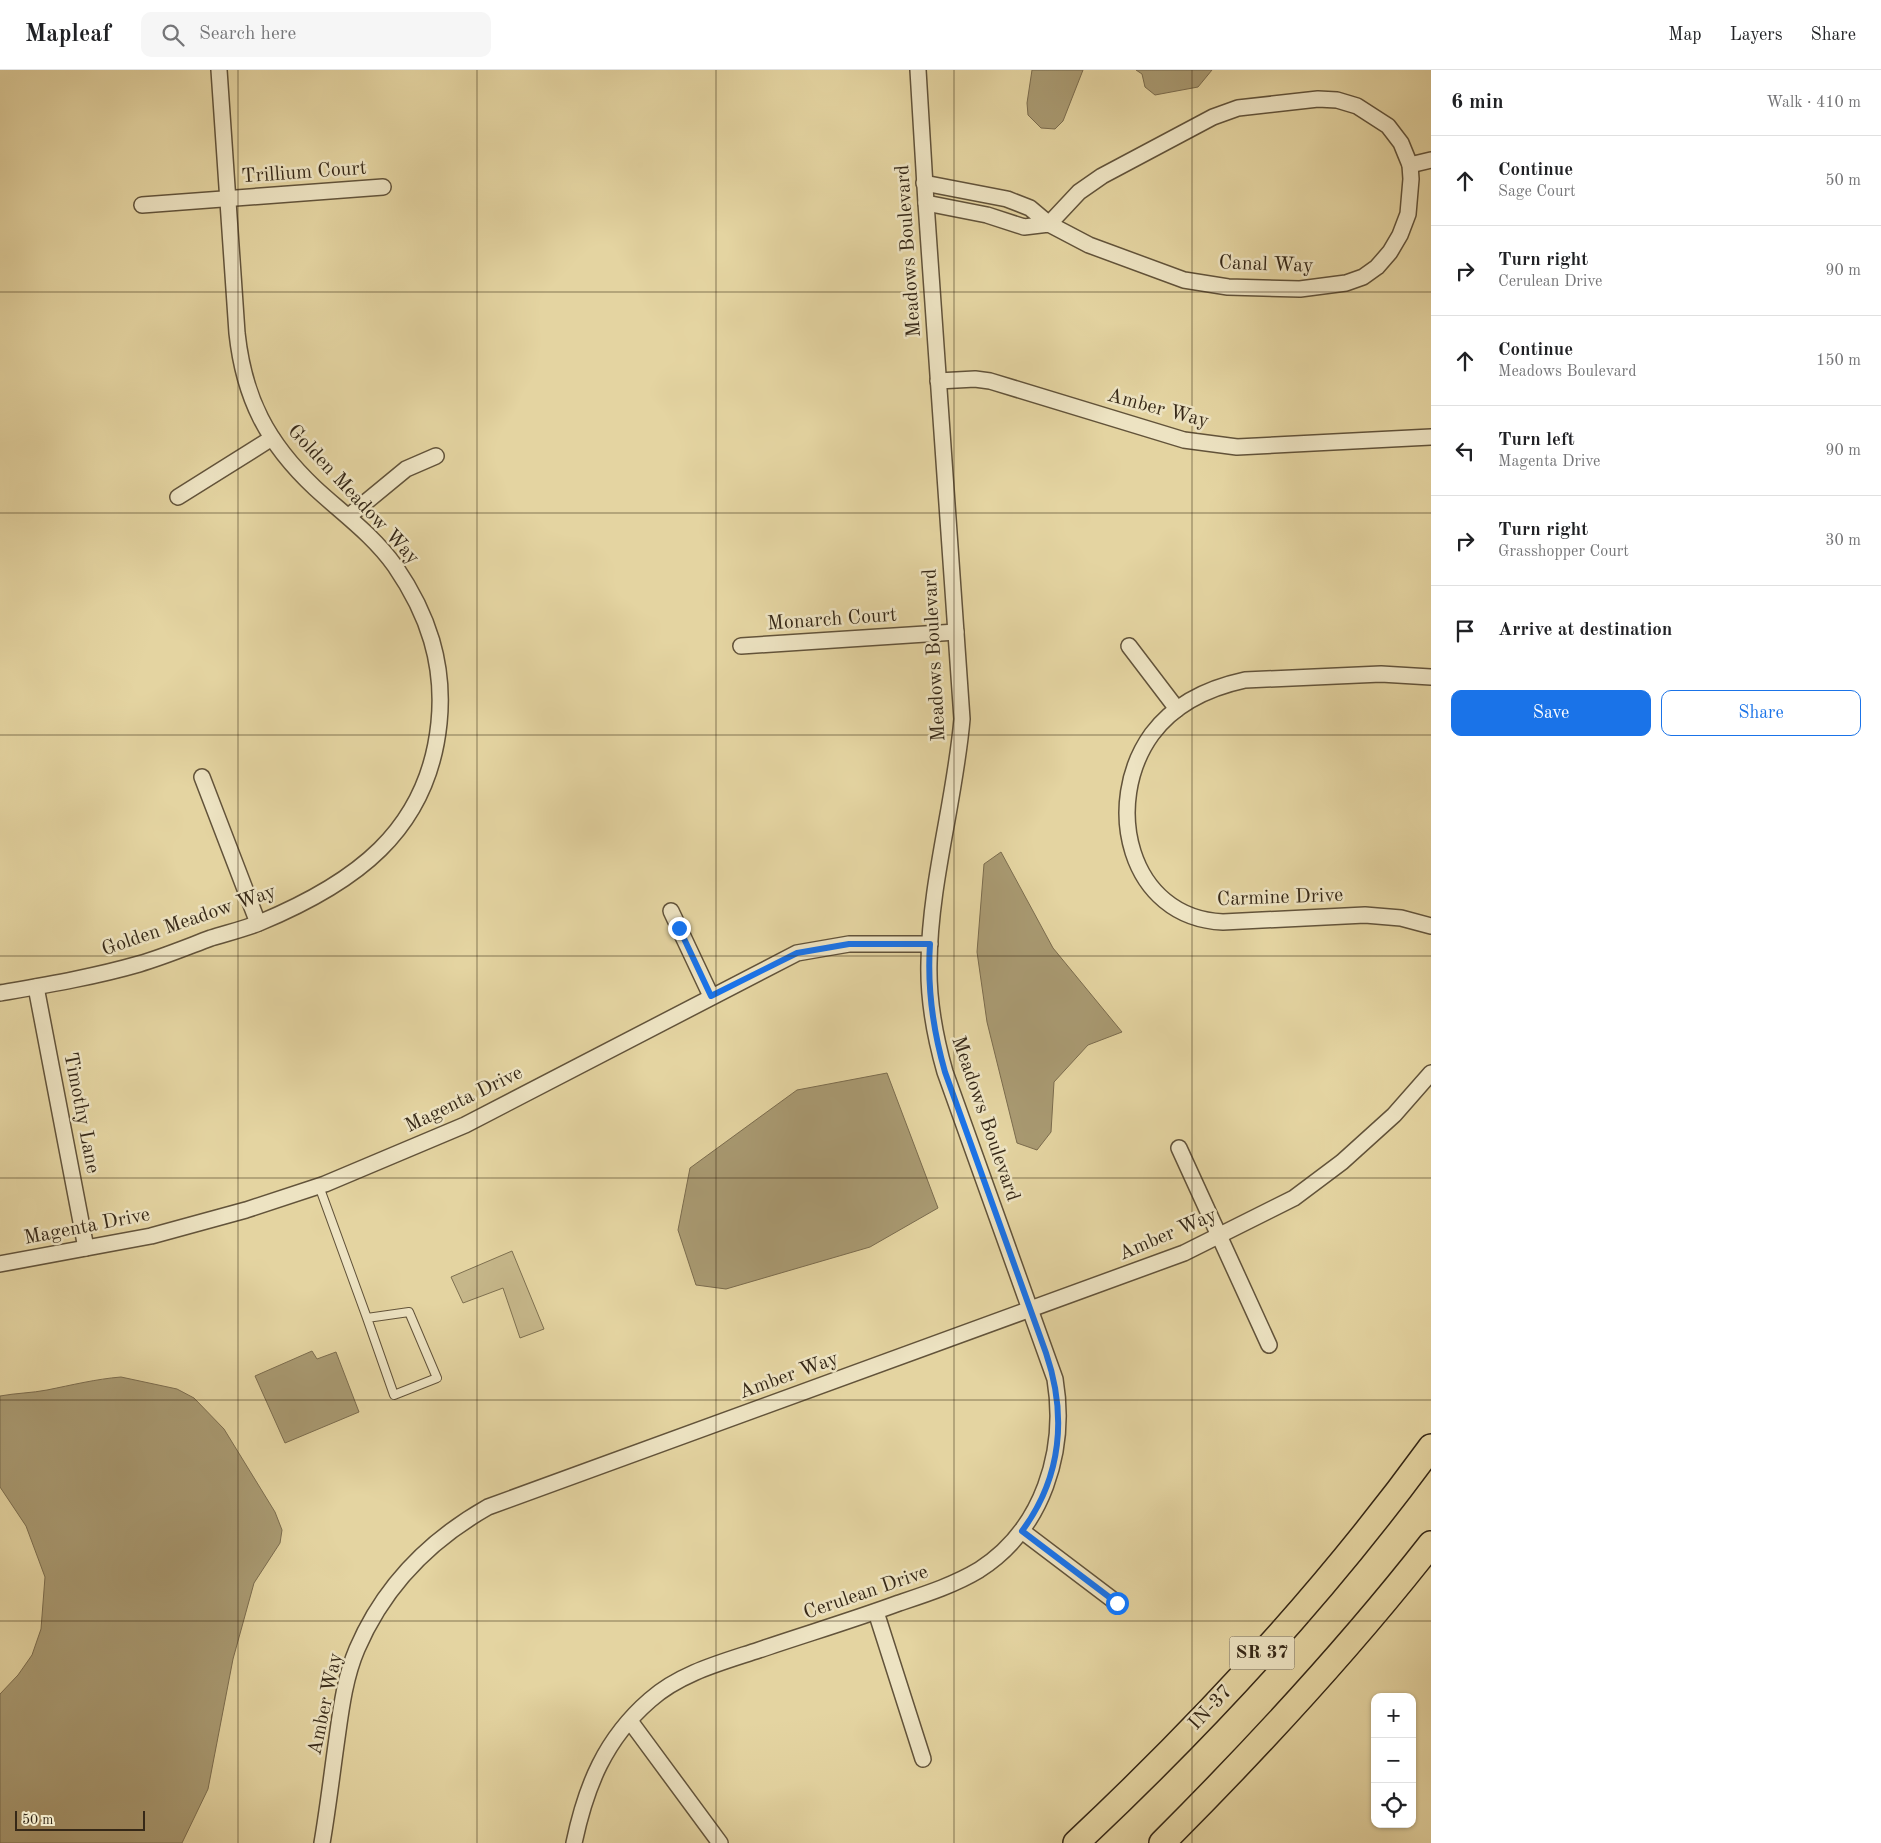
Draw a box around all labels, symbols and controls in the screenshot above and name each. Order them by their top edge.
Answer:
search box [141,12,491,57]
icon: search [159,21,187,49]
text: Mapleaf [25,23,111,47]
text: Search here [199,25,296,44]
text: Map [1668,26,1702,44]
text: Layers [1730,26,1782,44]
text: Share [1810,26,1856,44]
text: 6 min [1451,92,1504,113]
text: Walk · 410 m [1766,95,1861,111]
street label: Trillium Court [241,159,367,187]
text: Continue [1498,161,1573,180]
street label: Meadows Boulevard [893,164,925,338]
icon: ahead [1451,167,1479,195]
text: 50 m [1825,173,1861,189]
text: Sage Court [1498,184,1576,200]
text: Turn right [1498,251,1588,270]
street label: Canal Way [1218,253,1314,277]
icon: right [1451,257,1479,285]
text: 90 m [1825,263,1861,279]
text: Cerulean Drive [1498,274,1602,290]
text: Continue [1498,341,1573,360]
icon: ahead [1451,347,1479,375]
text: 150 m [1816,353,1861,369]
text: Meadows Boulevard [1498,364,1637,380]
street label: Amber Way [1105,386,1211,432]
street label: Golden Meadow Way [283,421,423,569]
text: Turn left [1498,431,1575,450]
icon: left [1451,437,1479,465]
text: 90 m [1825,443,1861,459]
text: Magenta Drive [1498,454,1600,470]
text: Turn right [1498,521,1588,540]
icon: right [1451,527,1479,555]
text: 30 m [1825,533,1861,549]
text: Grasshopper Court [1498,544,1629,560]
street label: Meadows Boulevard [920,568,950,742]
street label: Monarch Court [766,605,898,635]
icon: arrive [1451,617,1479,645]
text: Arrive at destination [1498,621,1672,640]
button: Save [1451,690,1651,736]
button: Share [1661,690,1861,736]
street label: Golden Meadow Way [99,882,279,960]
street label: Carmine Drive [1216,886,1344,910]
route end [668,917,691,940]
street label: Meadows Boulevard [947,1034,1023,1204]
street label: Timothy Lane [59,1051,103,1175]
street label: Magenta Drive [402,1063,526,1137]
street label: Magenta Drive [22,1205,152,1249]
street label: Amber Way [1116,1205,1220,1265]
street label: Amber Way [737,1349,842,1403]
street label: Cerulean Drive [801,1562,931,1624]
route start [1106,1592,1129,1615]
road number: SR 37 [1230,1636,1294,1670]
street label: Amber Way [305,1651,347,1757]
street label: IN-37 [1185,1681,1237,1735]
map controls [1371,1693,1416,1828]
button: + [1371,1693,1416,1738]
button: − [1371,1738,1416,1783]
button: locate [1371,1783,1416,1828]
scale bar [15,1808,145,1831]
text: 50 m [22,1813,53,1827]

